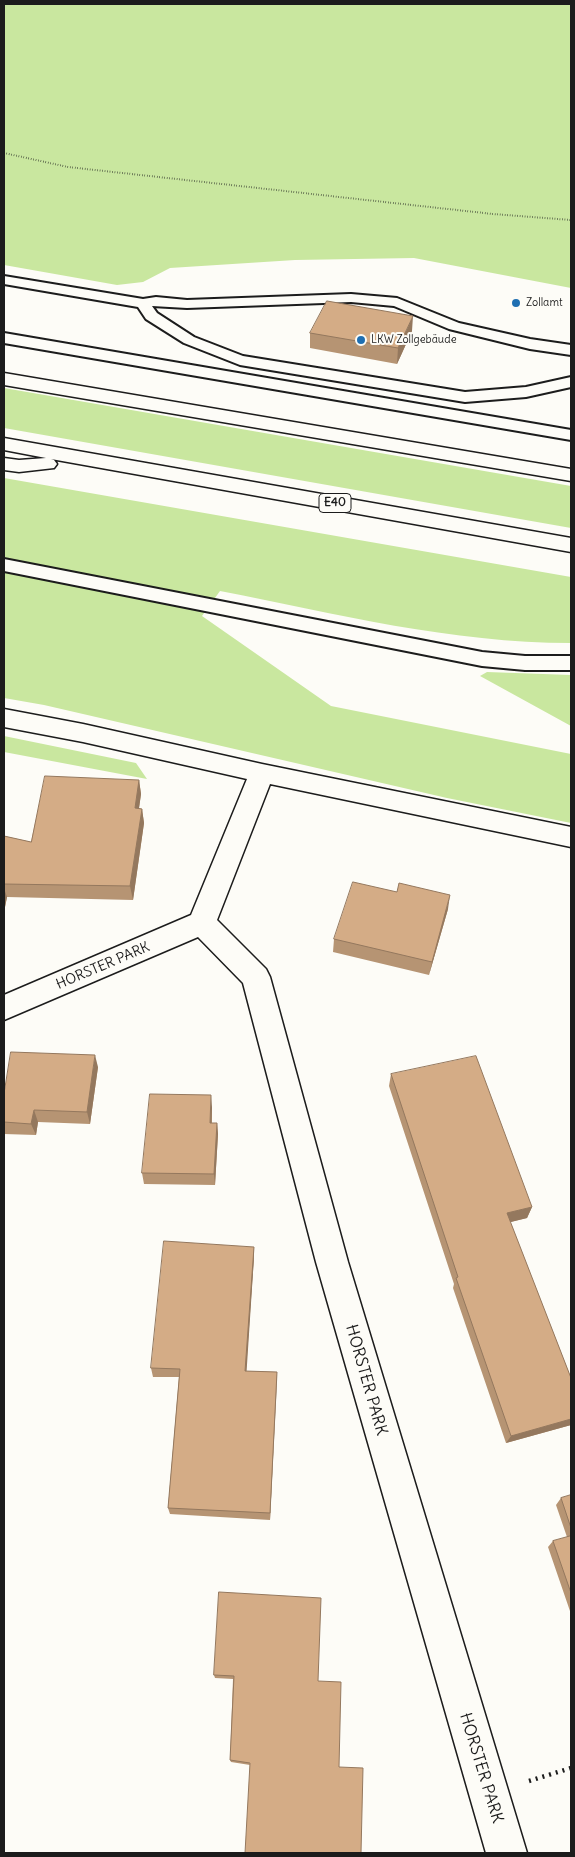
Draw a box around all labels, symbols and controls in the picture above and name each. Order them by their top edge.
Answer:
place label: Zollamt [526,296,563,310]
marker: Zollamt [510,297,522,309]
place label: LKW Zollgebäude [371,333,457,347]
marker: LKW Zollgebäude [355,334,367,346]
road number: E40 [319,493,351,512]
street label: HORSTER PARK [54,939,152,993]
street label: HORSTER PARK [341,1322,391,1438]
street label: HORSTER PARK [455,1711,507,1825]

